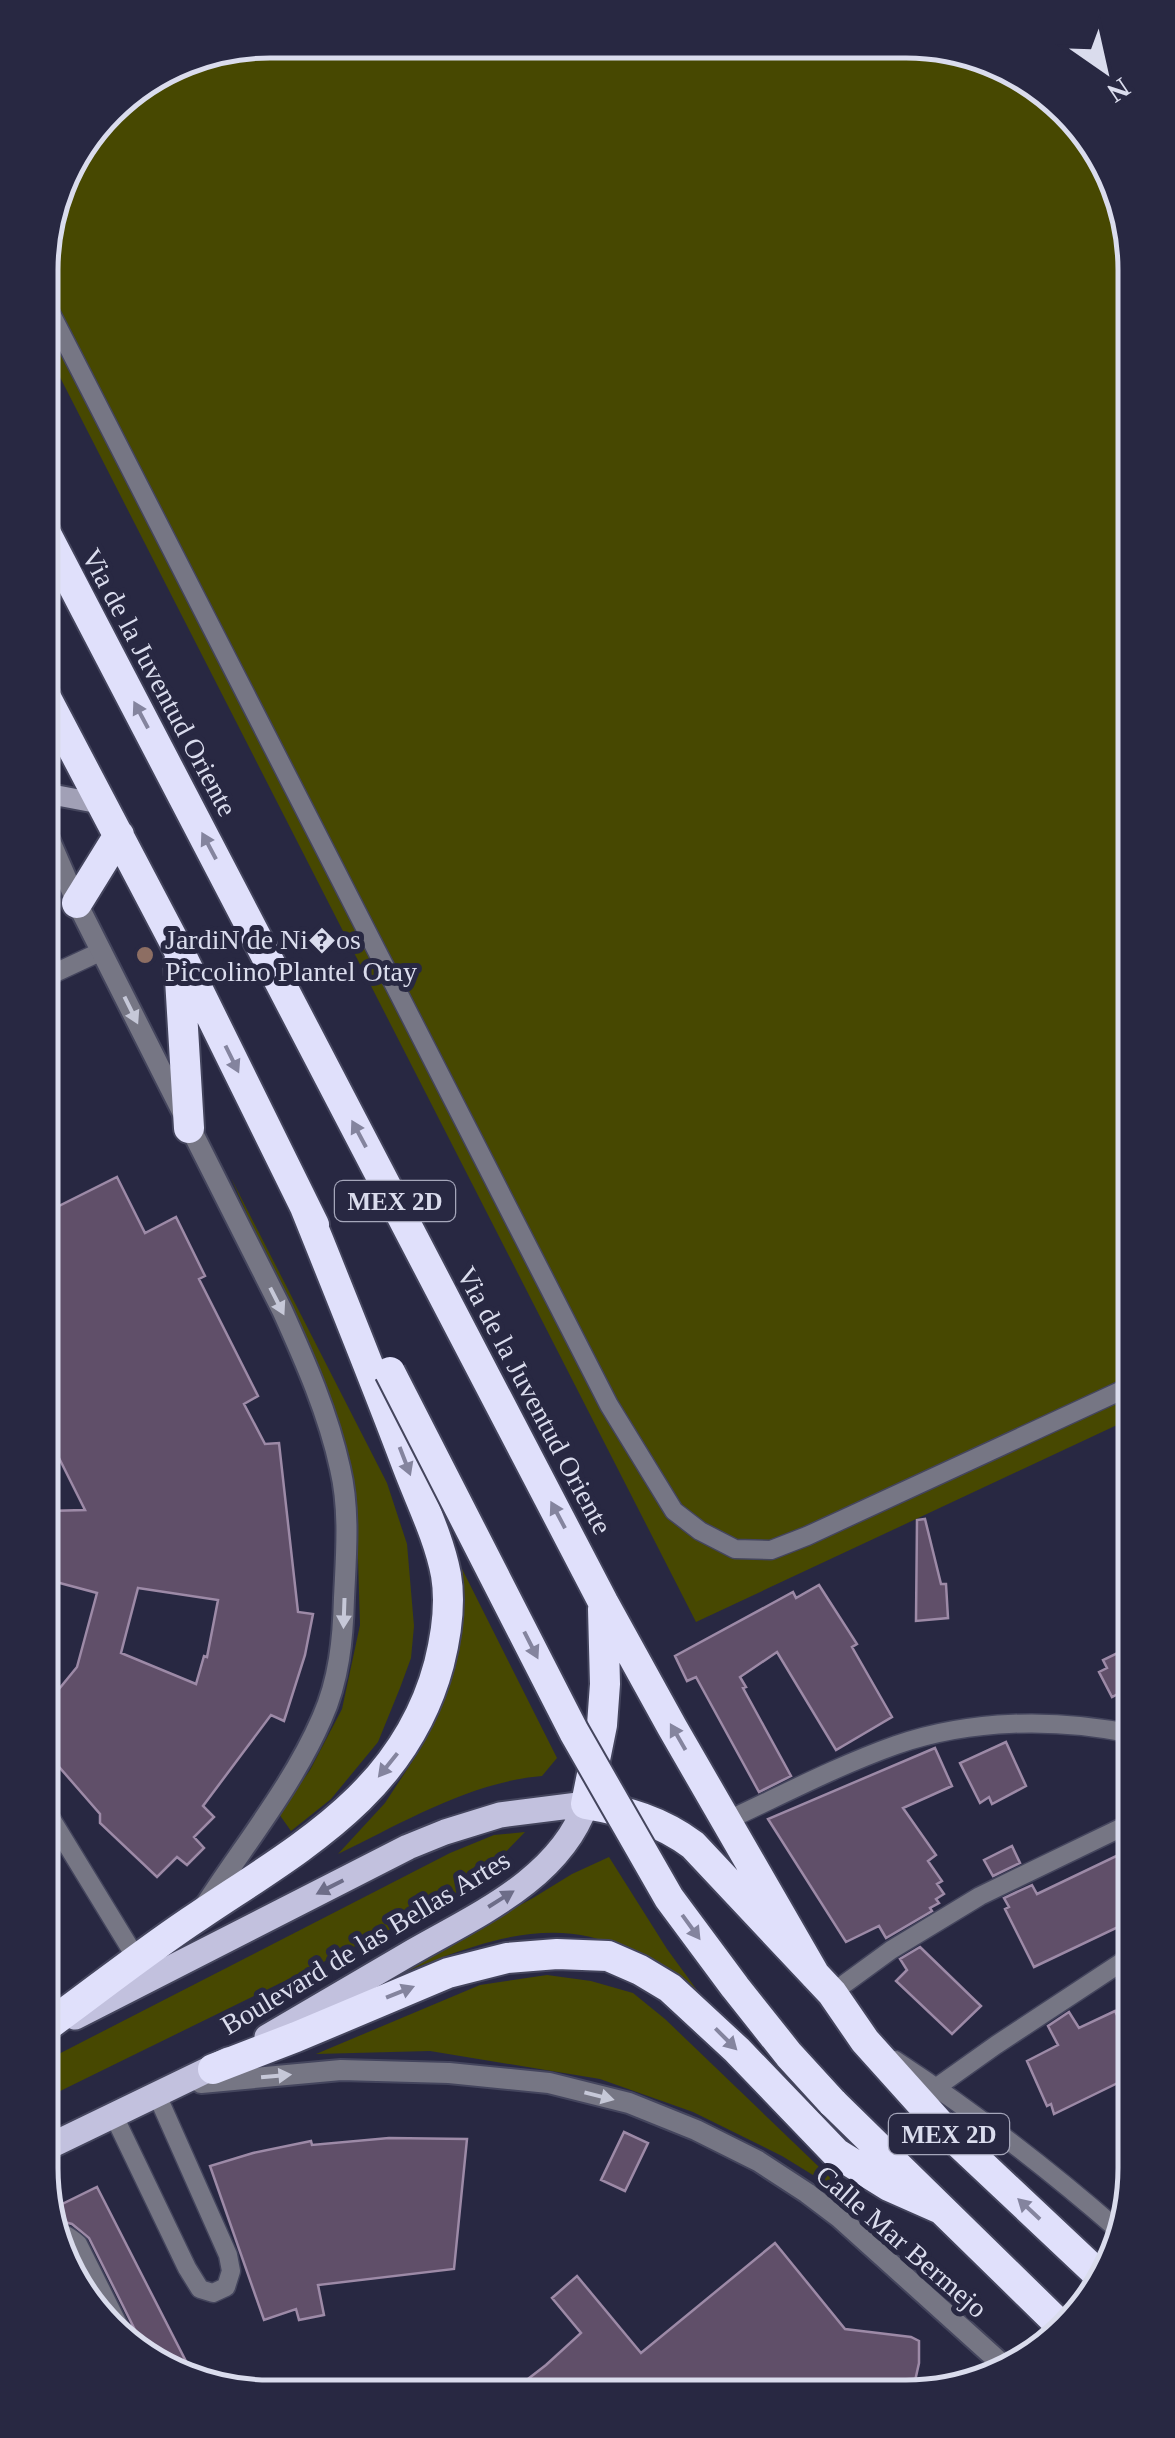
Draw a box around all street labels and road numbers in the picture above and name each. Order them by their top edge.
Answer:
street label: Via de la Juventud Oriente [76,543,243,821]
road number: MEX 2D [335,1181,455,1221]
street label: Via de la Juventud Oriente [451,1261,618,1539]
street label: Boulevard de las Bellas Artes [215,1844,515,2041]
road number: MEX 2D [889,2114,1009,2154]
street label: Calle Mar Bermejo [810,2159,993,2324]

